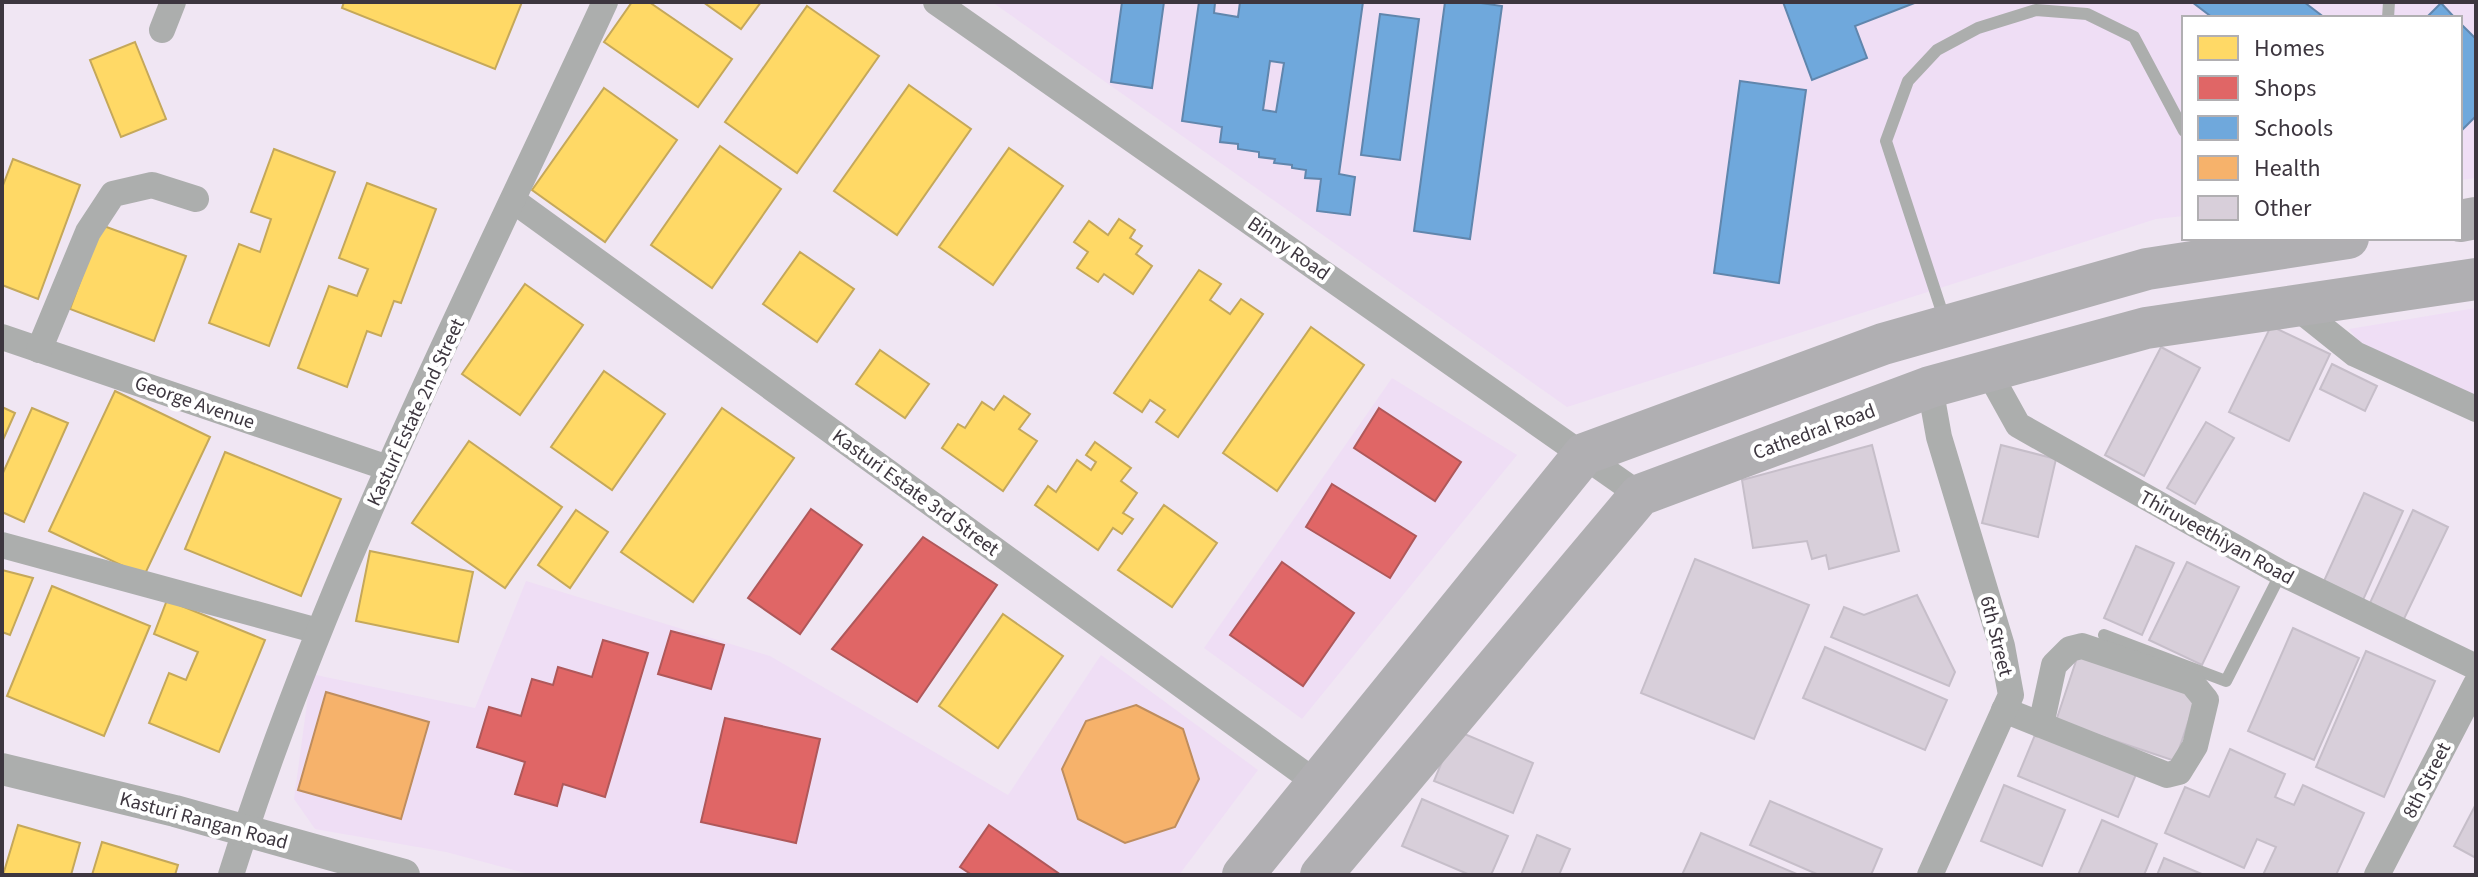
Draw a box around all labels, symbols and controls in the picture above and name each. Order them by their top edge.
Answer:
legend [2182,16,2462,240]
text: Homes [2254,31,2325,66]
text: Shops [2254,71,2316,106]
text: Schools [2254,111,2333,146]
text: Health [2254,151,2321,186]
text: Other [2254,191,2312,226]
street label: Binny Road [1242,210,1335,287]
street label: Kasturi Estate 2nd Street [360,314,472,511]
street label: George Avenue [131,369,258,437]
street label: Cathedral Road [1749,397,1879,467]
street label: Kasturi Estate 3rd Street [826,423,1005,563]
street label: Thiruveethiyan Road [2134,484,2299,592]
street label: 6th Street [1973,593,2020,679]
street label: 8th Street [2396,737,2458,823]
street label: Kasturi Rangan Road [116,785,291,857]

